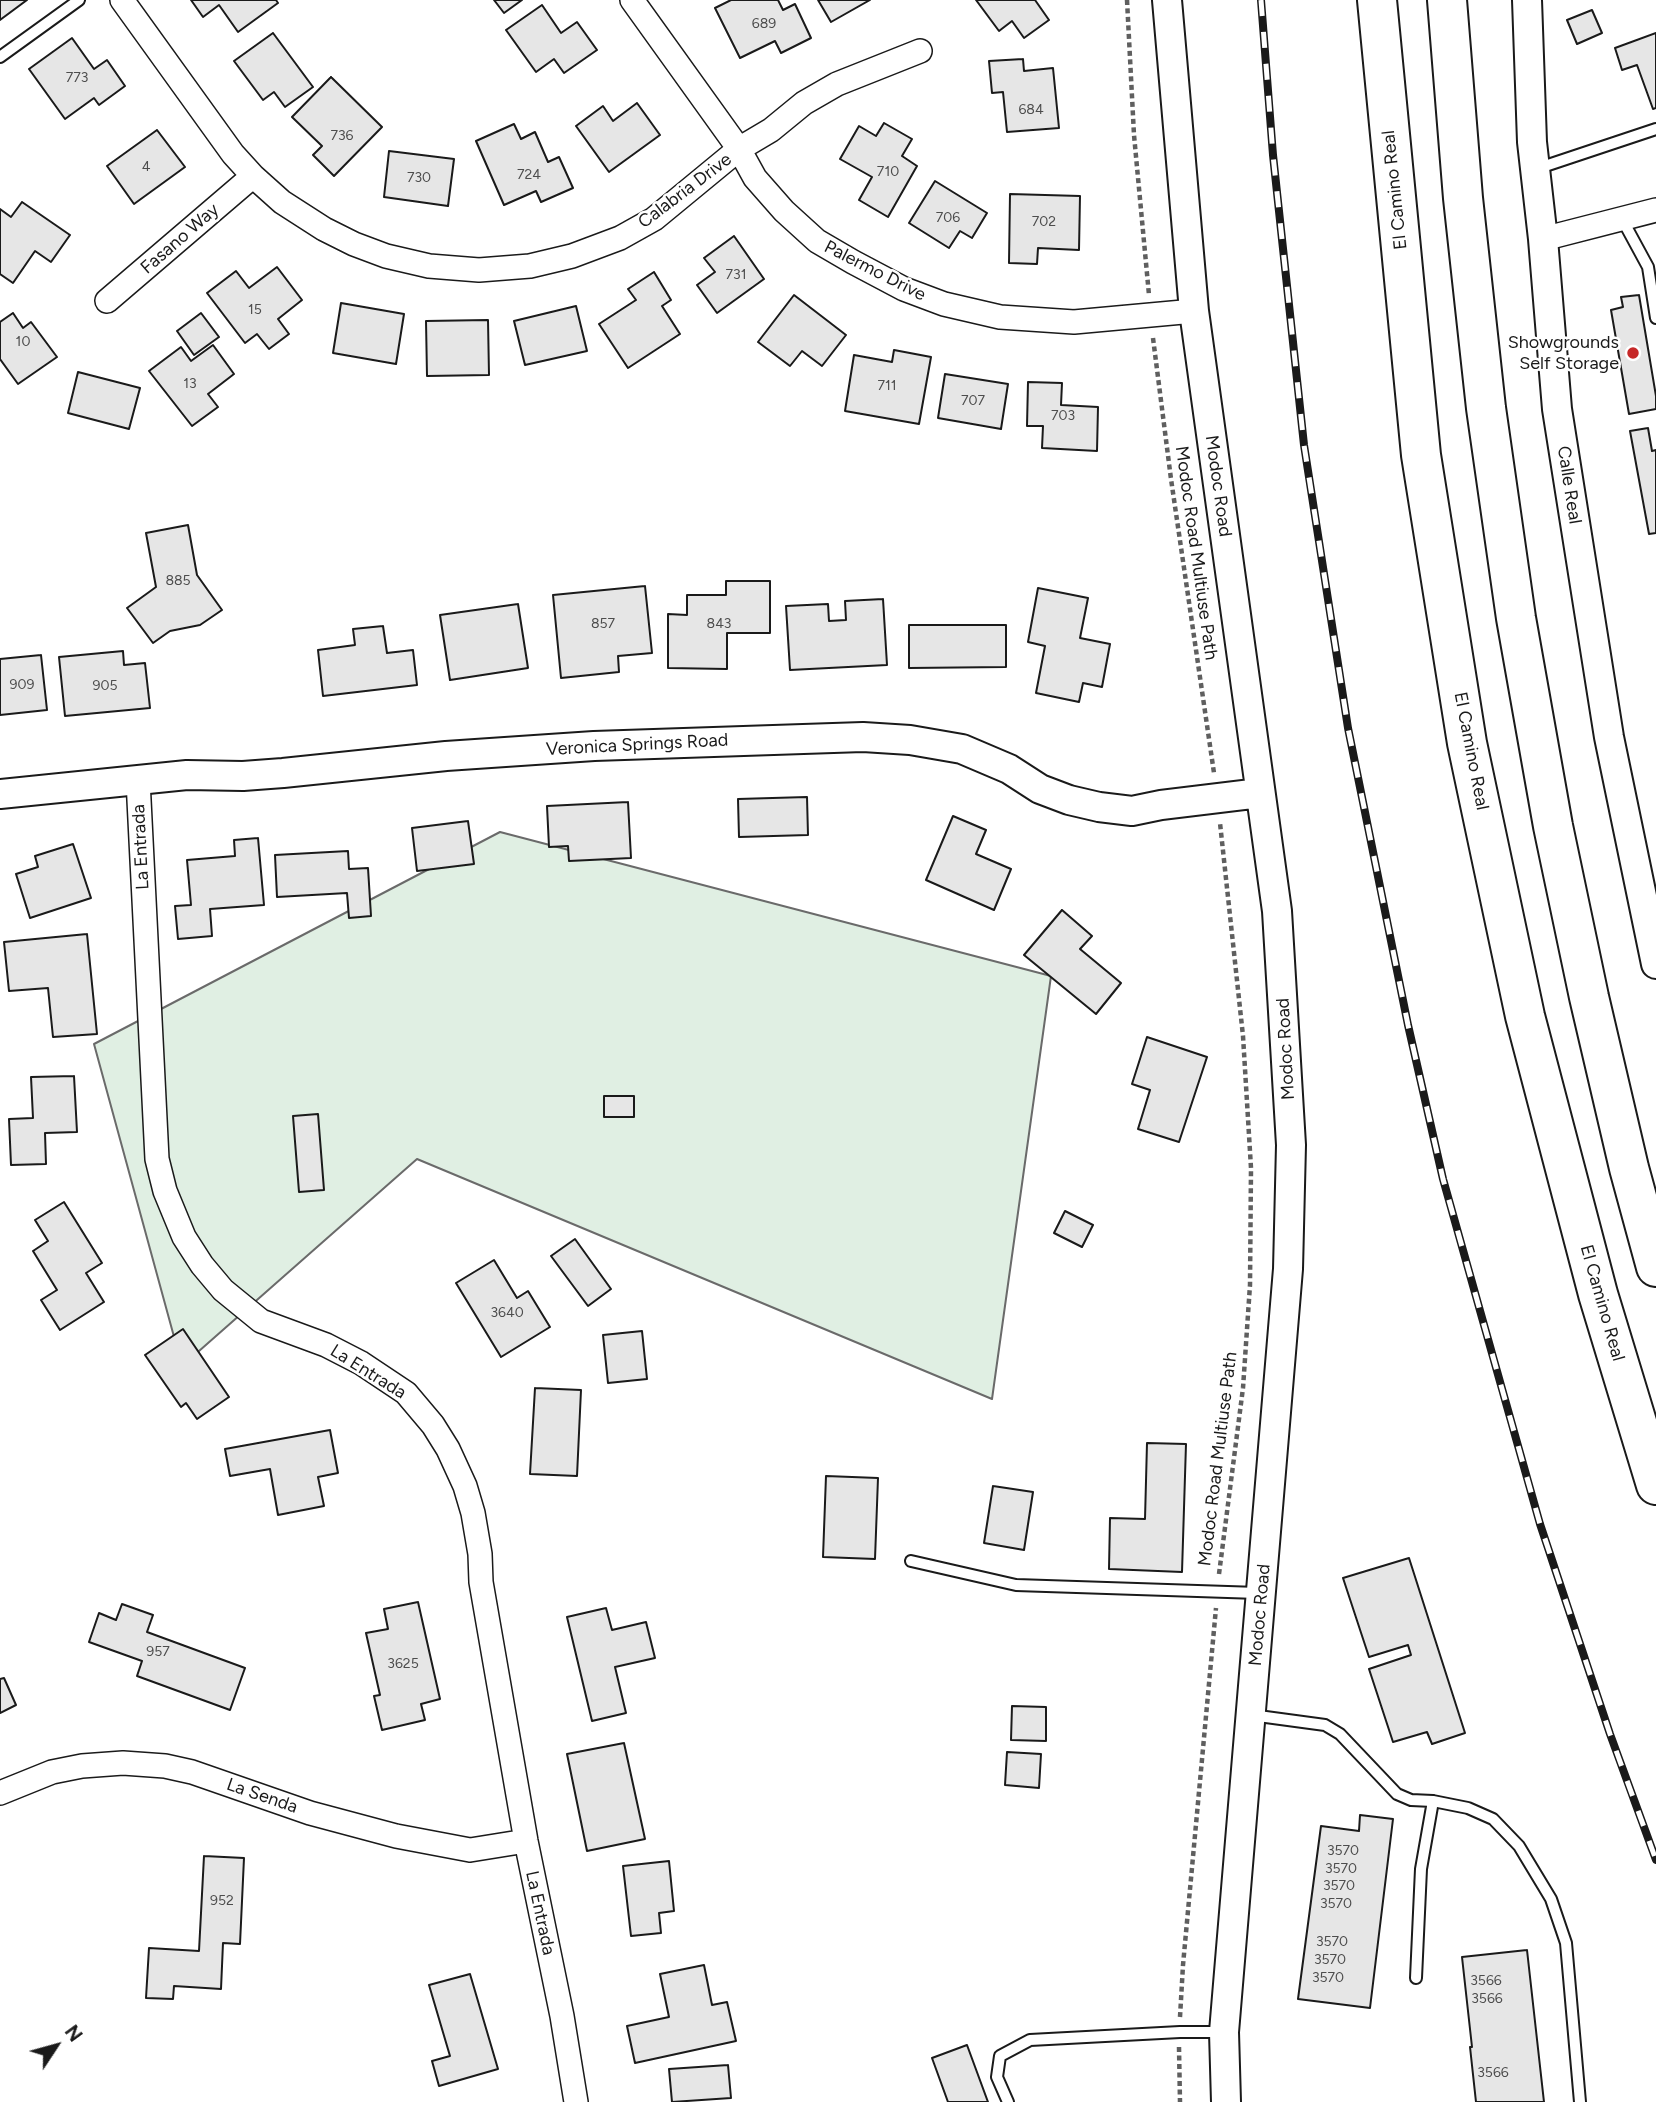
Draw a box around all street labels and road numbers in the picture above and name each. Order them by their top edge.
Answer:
street label: El Camino Real [1378,129,1412,251]
street label: Calabria Drive [634,149,736,233]
street label: Fasano Way [137,199,223,279]
street label: Palermo Drive [821,236,929,306]
street label: Modoc Road [1200,434,1236,538]
street label: Modoc Road Multiuse Path [1170,445,1222,661]
street label: Calle Real [1552,445,1586,525]
street label: El Camino Real [1449,690,1493,812]
street label: Veronica Springs Road [545,729,729,761]
street label: La Entrada [128,804,154,890]
street label: Modoc Road [1273,997,1299,1101]
street label: El Camino Real [1575,1242,1629,1364]
street label: La Entrada [326,1340,410,1404]
street label: Modoc Road Multiuse Path [1194,1351,1242,1567]
street label: Modoc Road [1245,1563,1275,1667]
street label: La Senda [224,1774,300,1818]
street label: La Entrada [521,1869,559,1957]

